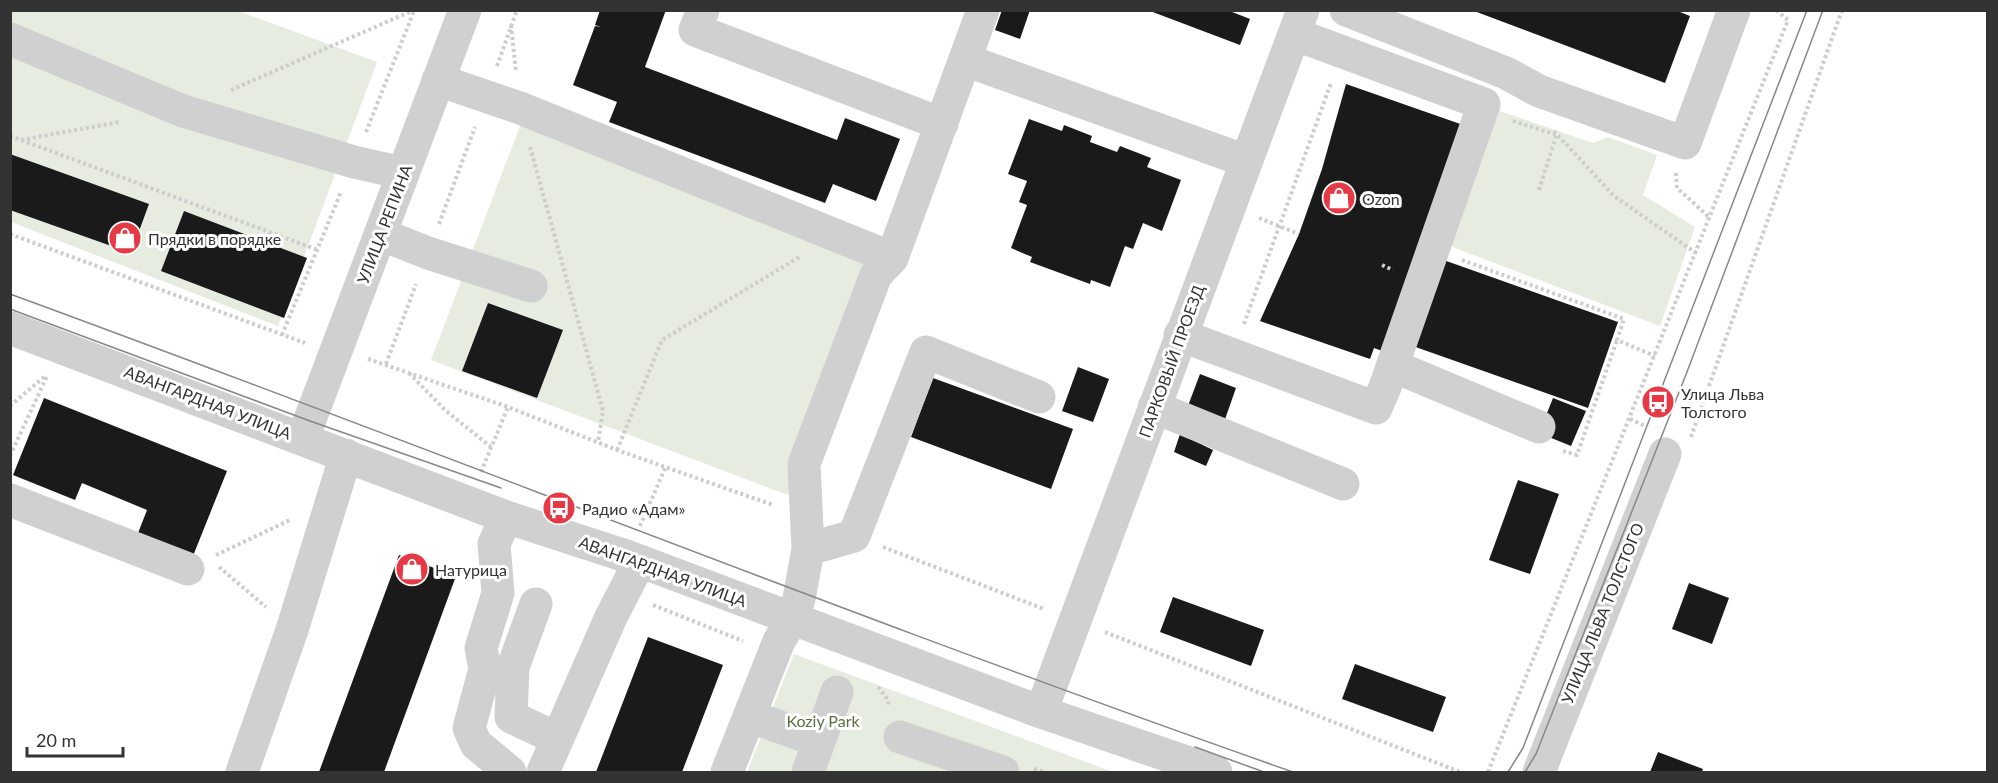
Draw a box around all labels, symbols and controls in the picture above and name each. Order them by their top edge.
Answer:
street label: УЛИЦА РЕПИНА [353,162,416,286]
shop icon: Ozon [1321,180,1357,216]
place label: Ozon [1362,189,1400,208]
shop icon: Прядки в порядке [107,220,143,256]
place label: Прядки в порядке [148,229,281,248]
street label: ПАРКОВЫЙ ПРОЕЗД [1134,282,1208,440]
street label: АВАНГАРДНАЯ УЛИЦА [122,361,294,443]
bus stop icon: Улица Льва Толстого [1640,384,1676,420]
place label: Улица Льва Толстого [1681,384,1764,421]
bus stop icon: Радио «Адам» [541,490,577,526]
place label: Радио «Адам» [582,499,686,518]
street label: УЛИЦА ЛЬВА ТОЛСТОГО [1557,520,1647,706]
street label: АВАНГАРДНАЯ УЛИЦА [577,532,750,610]
shop icon: Натурица [394,551,430,587]
place label: Натурица [435,560,507,579]
park label: Koziy Park [786,711,860,730]
scale bar [27,720,123,758]
text: 20 m [36,729,76,751]

